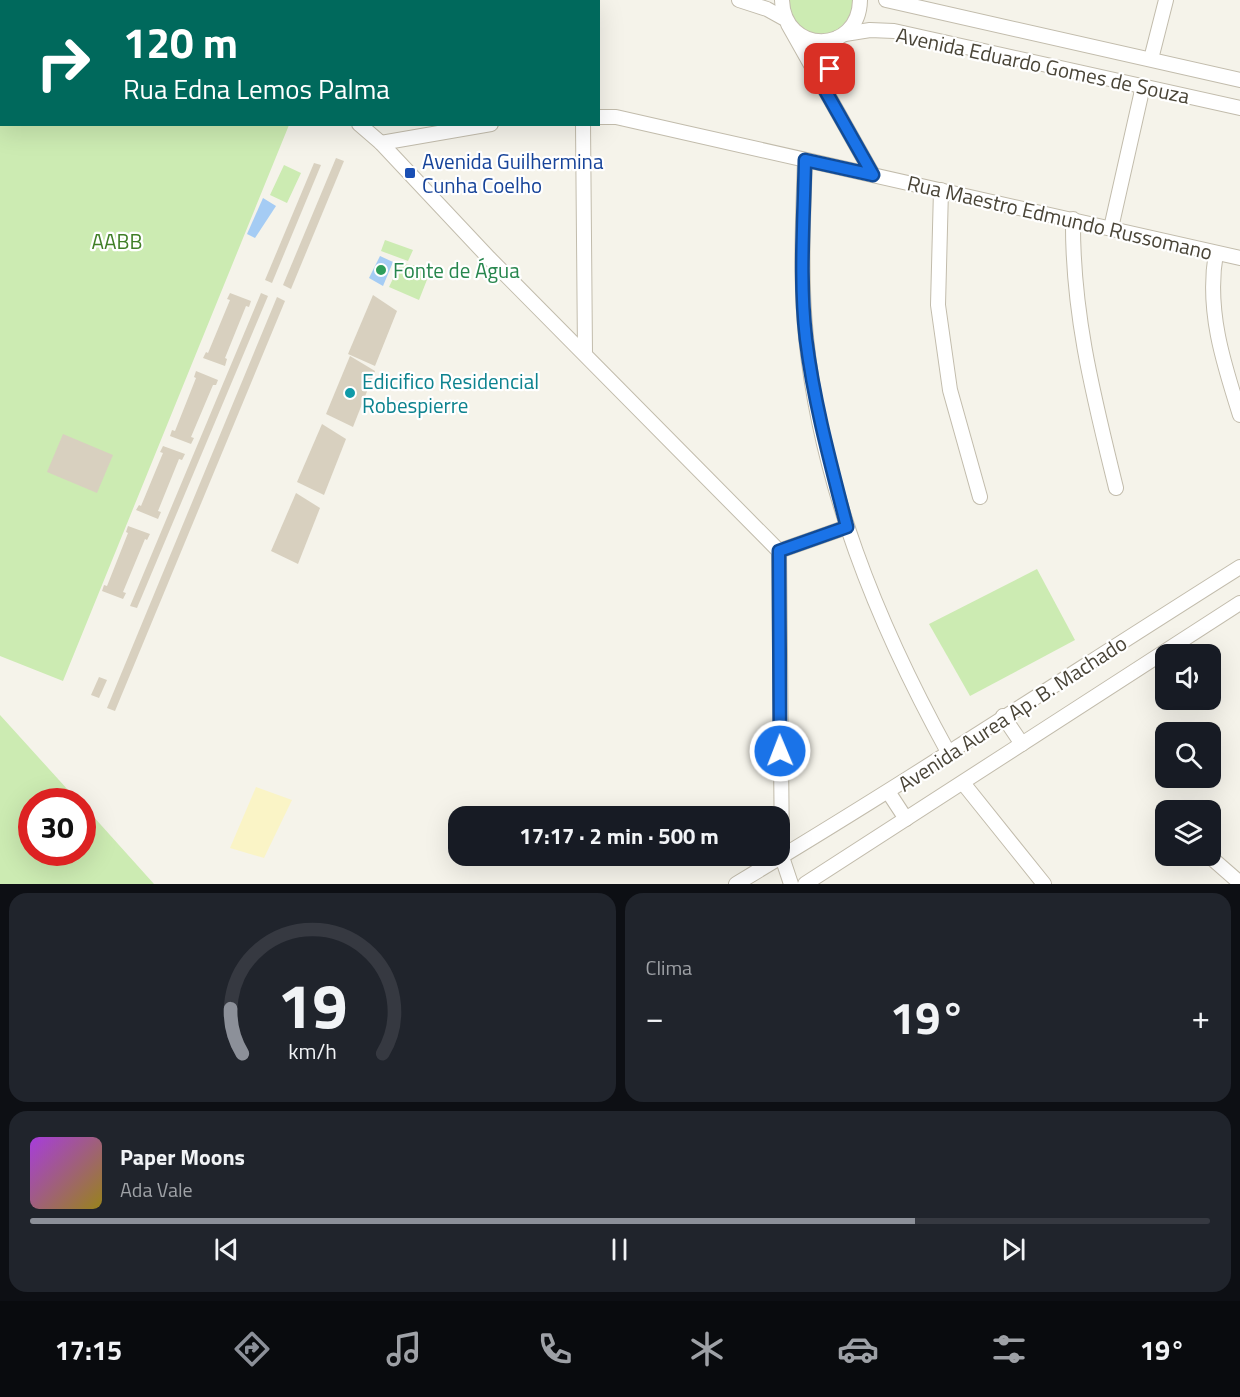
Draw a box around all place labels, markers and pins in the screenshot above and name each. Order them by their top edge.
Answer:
pin [804,43,855,94]
place label: Avenida Guilhermina Cunha Coelho [422,145,604,201]
marker: Avenida Guilhermina Cunha Coelho [403,166,417,180]
place label: Fonte de Água [393,254,520,286]
marker: Fonte de Água [374,263,388,277]
place label: Edicifico Residencial Robespierre [362,365,539,421]
marker: Edicifico Residencial Robespierre [343,386,357,400]

